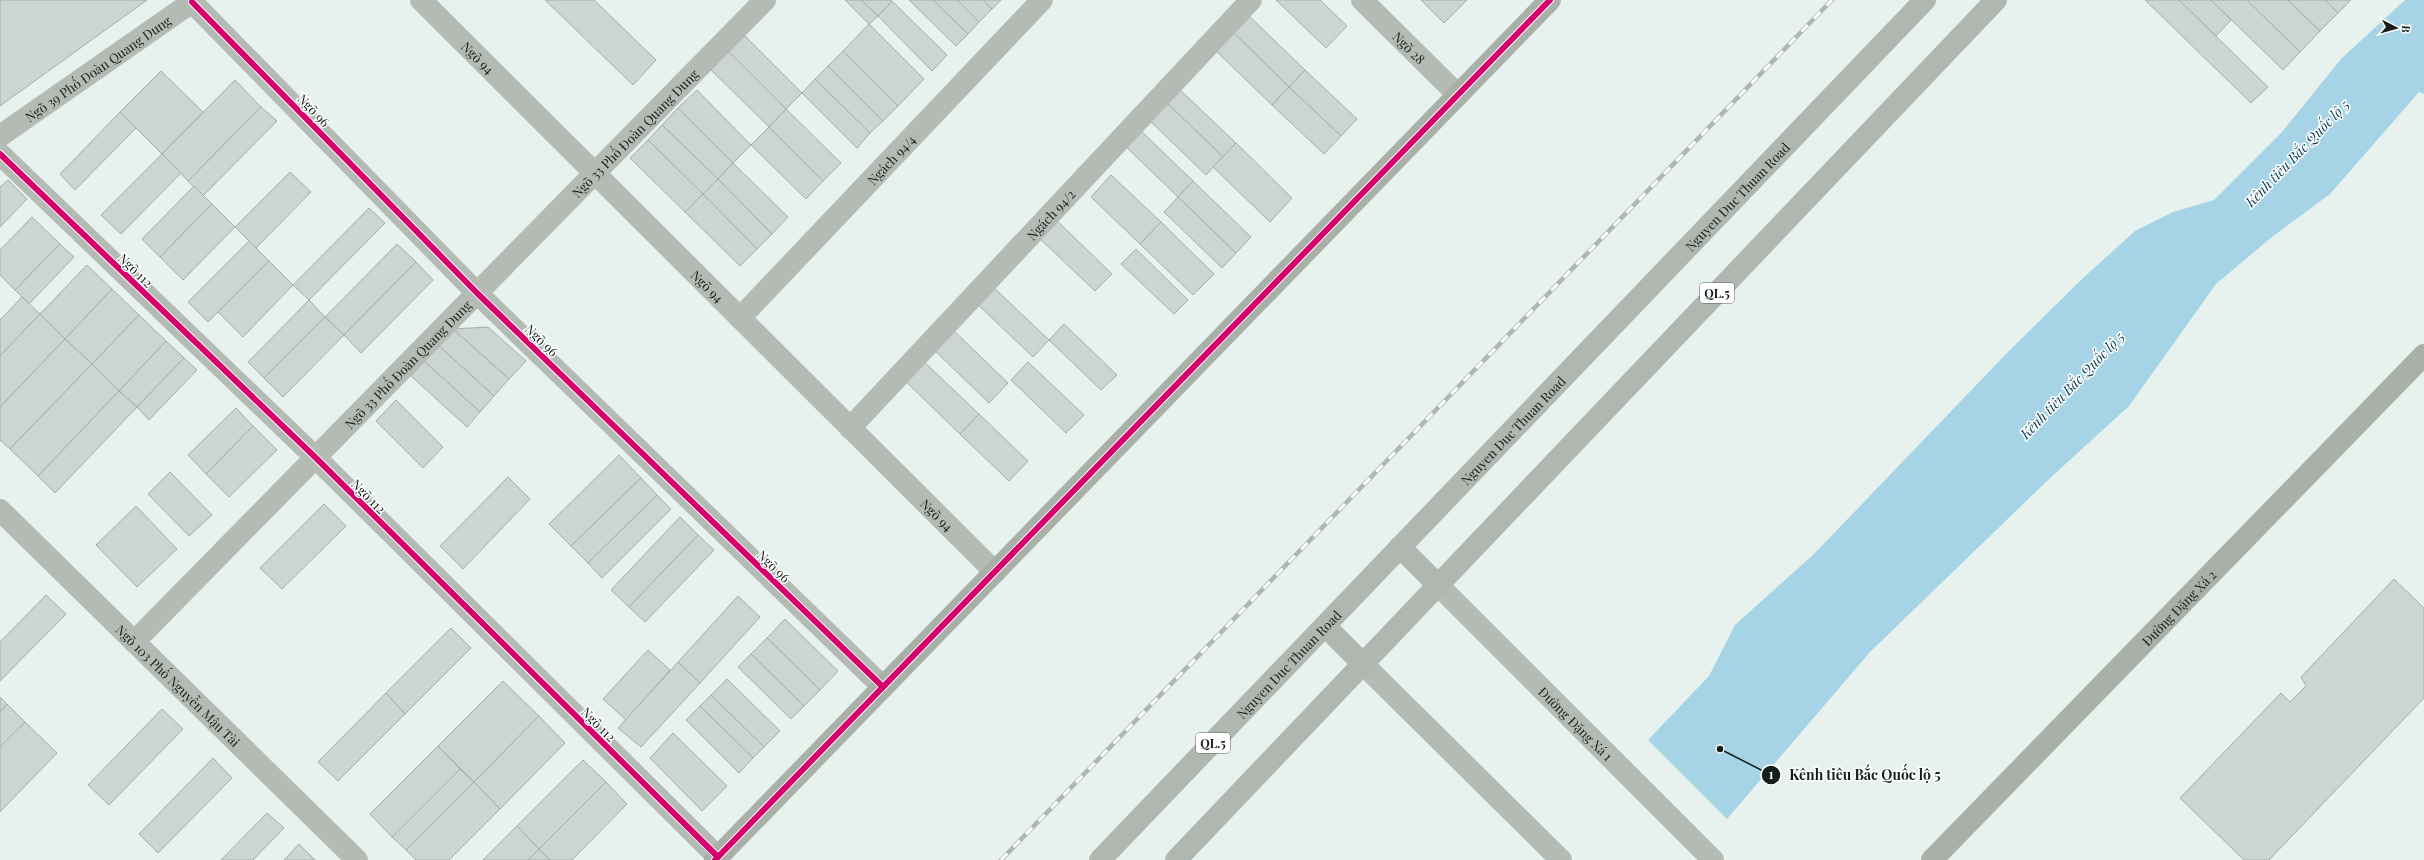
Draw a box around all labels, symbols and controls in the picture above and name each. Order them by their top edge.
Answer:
north arrow [2376,8,2416,48]
street label: Ngõ 39 Phố Đoàn Quang Dung [21,11,174,125]
text: B [2399,25,2414,34]
street label: Ngõ 28 [1390,27,1430,67]
street label: Ngõ 94 [459,37,498,77]
street label: Ngõ 33 Phố Đoàn Quang Dung [568,65,701,201]
street label: Ngõ 96 [294,90,334,130]
water label: Kênh tiêu Bắc Quốc lộ 5 [2239,94,2354,212]
street label: Ngách 94/4 [863,131,919,188]
street label: Nguyen Duc Thuan Road [1681,138,1793,254]
street label: Ngách 94/2 [1022,185,1078,243]
street label: Ngõ 112 [115,249,157,291]
street label: Ngõ 94 [688,266,728,306]
road number: QL.5 [1700,283,1734,303]
street label: Ngõ 33 Phố Đoàn Quang Dung [340,296,474,432]
street label: Ngõ 96 [522,320,562,360]
water label: Kênh tiêu Bắc Quốc lộ 5 [2014,326,2129,444]
street label: Nguyen Duc Thuan Road [1457,372,1569,488]
street label: Ngõ 112 [348,475,390,517]
street label: Ngõ 94 [918,495,957,534]
street label: Ngõ 96 [754,546,794,586]
street label: Đường Đặng Xá 2 [2138,566,2219,649]
street label: Nguyen Duc Thuan Road [1232,606,1345,722]
street label: Ngõ 103 Phố Nguyễn Mậu Tài [113,620,244,750]
street label: Đường Đặng Xá 1 [1536,683,1617,764]
street label: Ngõ 112 [578,703,620,745]
road number: QL.5 [1196,733,1230,753]
callout: Kênh tiêu Bắc Quốc lộ 5 [1761,762,1949,788]
text: Kênh tiêu Bắc Quốc lộ 5 [1789,763,1941,784]
text: 1 [1769,766,1774,782]

